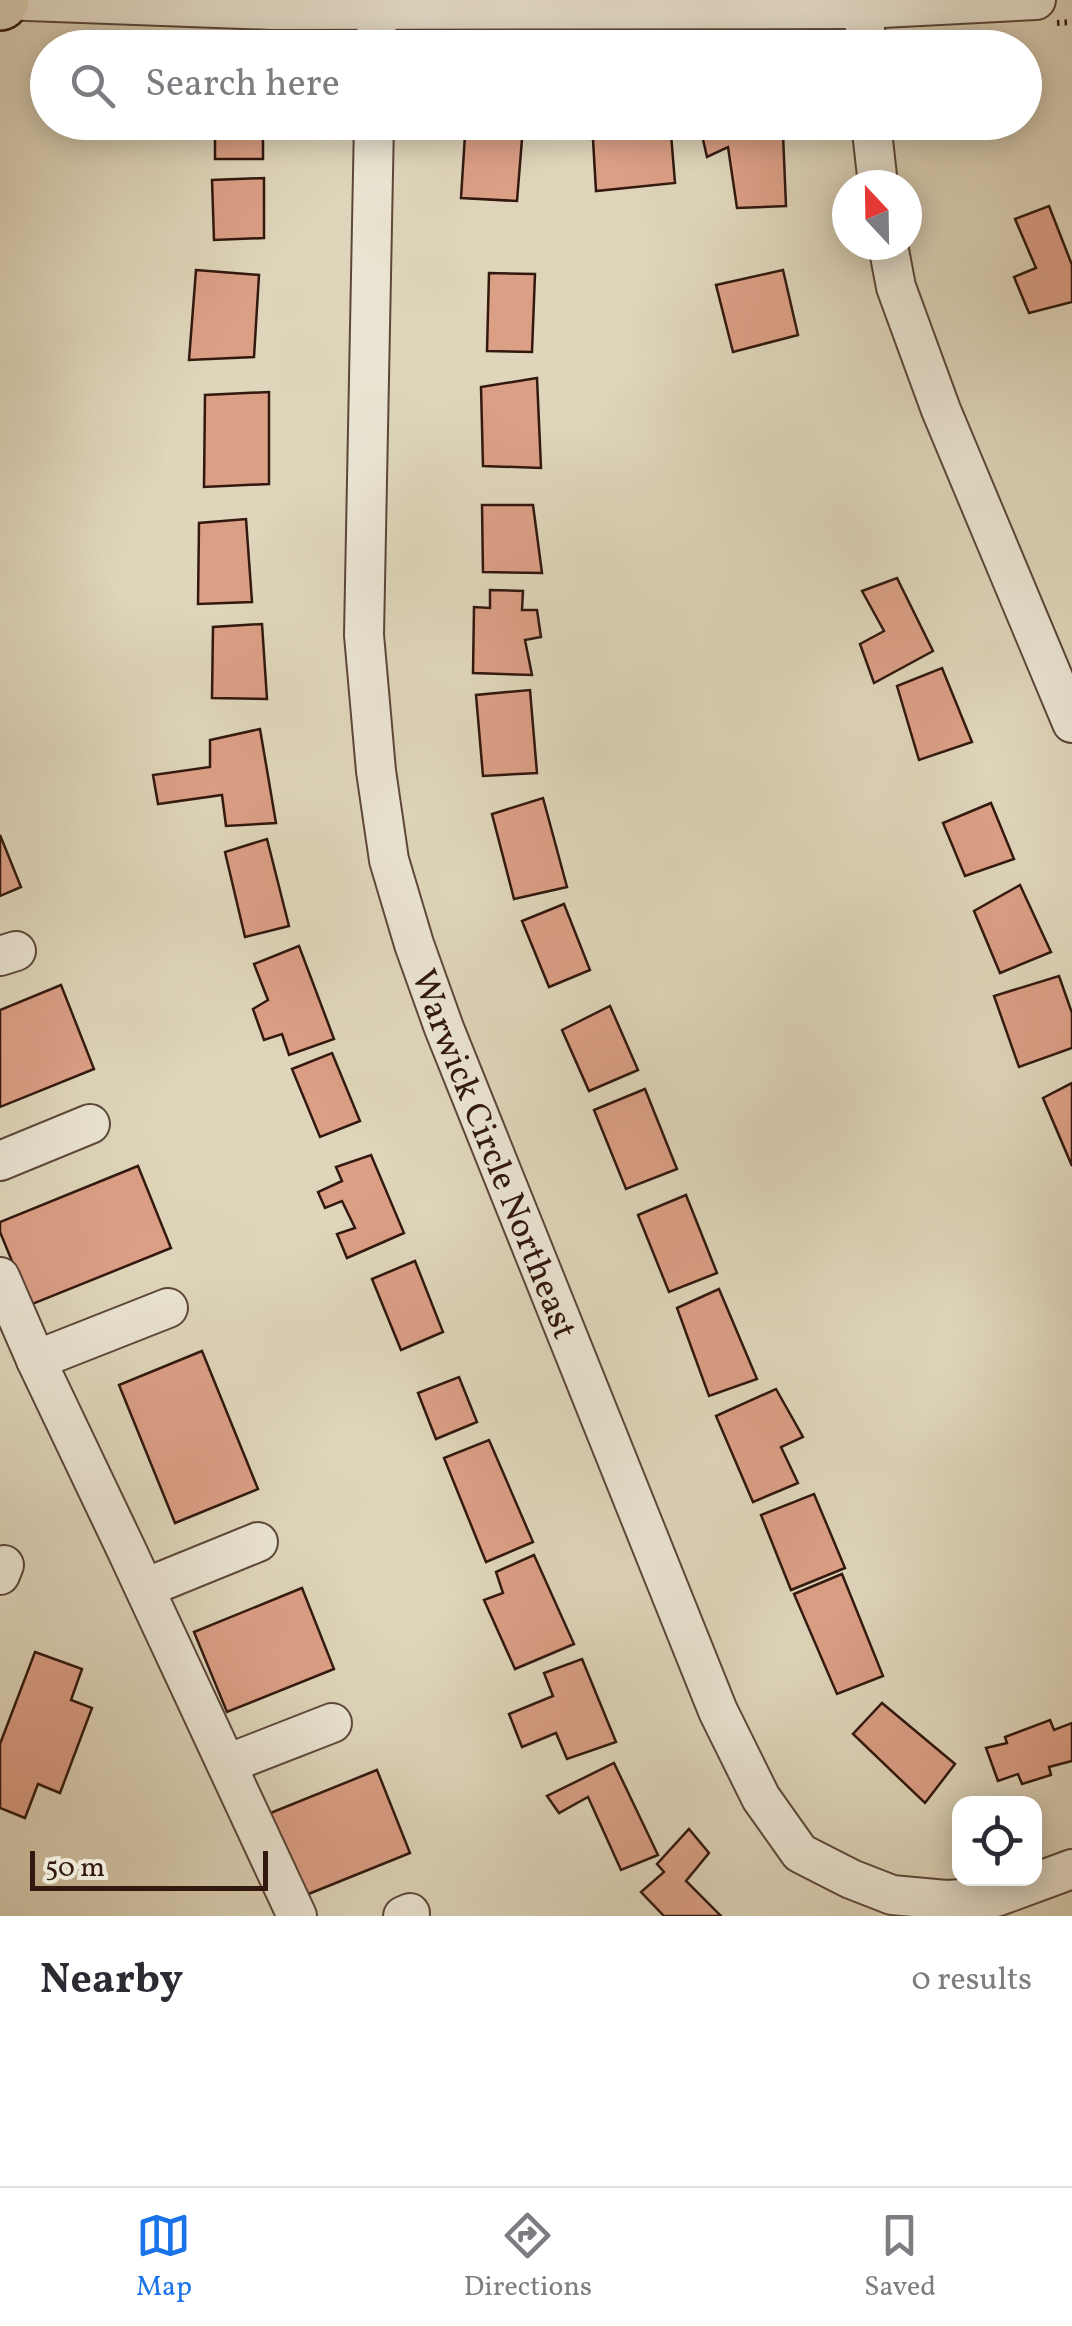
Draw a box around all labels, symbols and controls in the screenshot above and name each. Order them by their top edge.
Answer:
search box [30,30,1042,140]
icon: search [65,58,120,113]
text: Search here [145,59,340,112]
north arrow [832,170,922,260]
street label: Warwick Circle Northeast [398,963,587,1347]
map controls [952,1796,1042,1886]
button: locate [952,1796,1042,1886]
scale bar [30,1846,268,1890]
text: 50 m [45,1849,105,1888]
text: Nearby [40,1952,183,2011]
text: 0 results [912,1959,1032,2003]
tab: Map [136,2208,192,2307]
tab: Directions [464,2208,592,2307]
tab: Saved [864,2208,936,2307]

